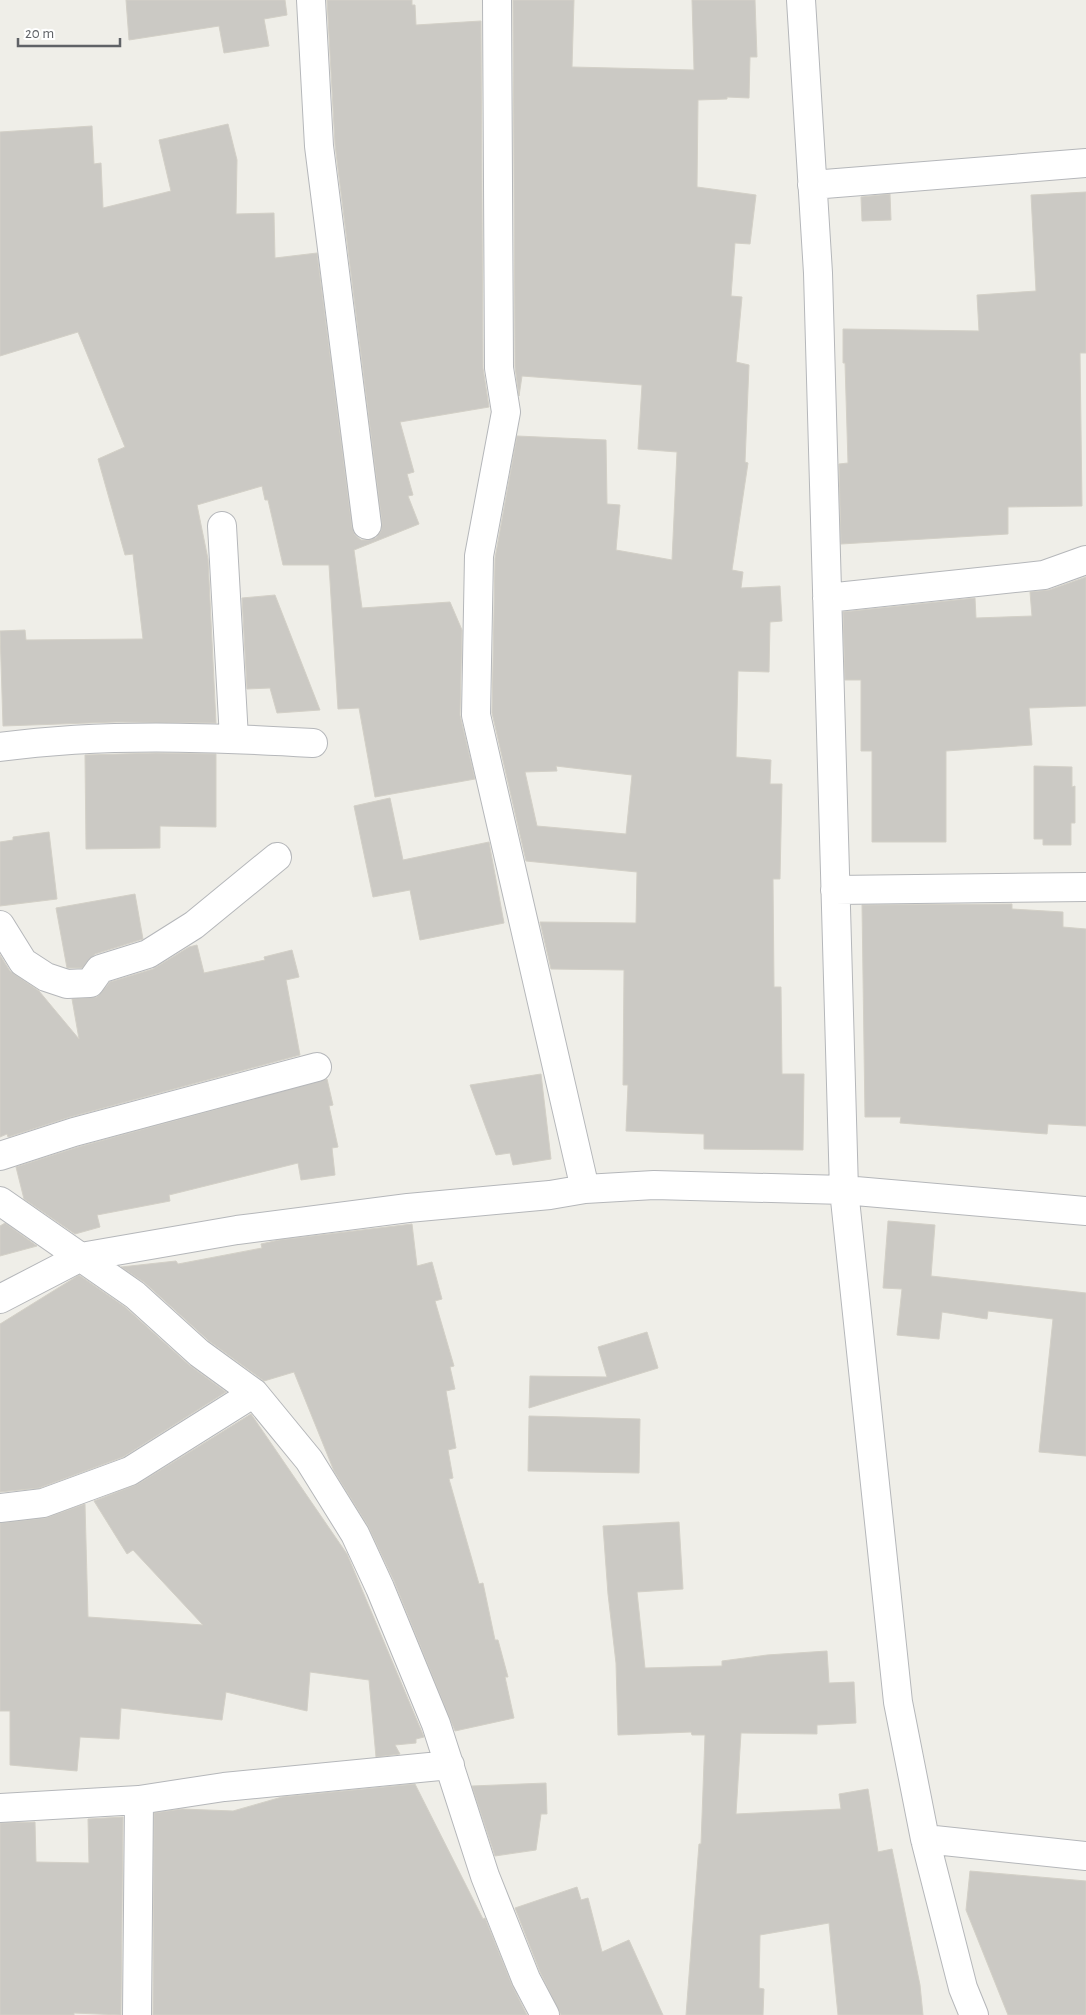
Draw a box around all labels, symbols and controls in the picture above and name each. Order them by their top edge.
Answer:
scale bar [18,15,120,47]
text: 20 m [25,26,54,41]

